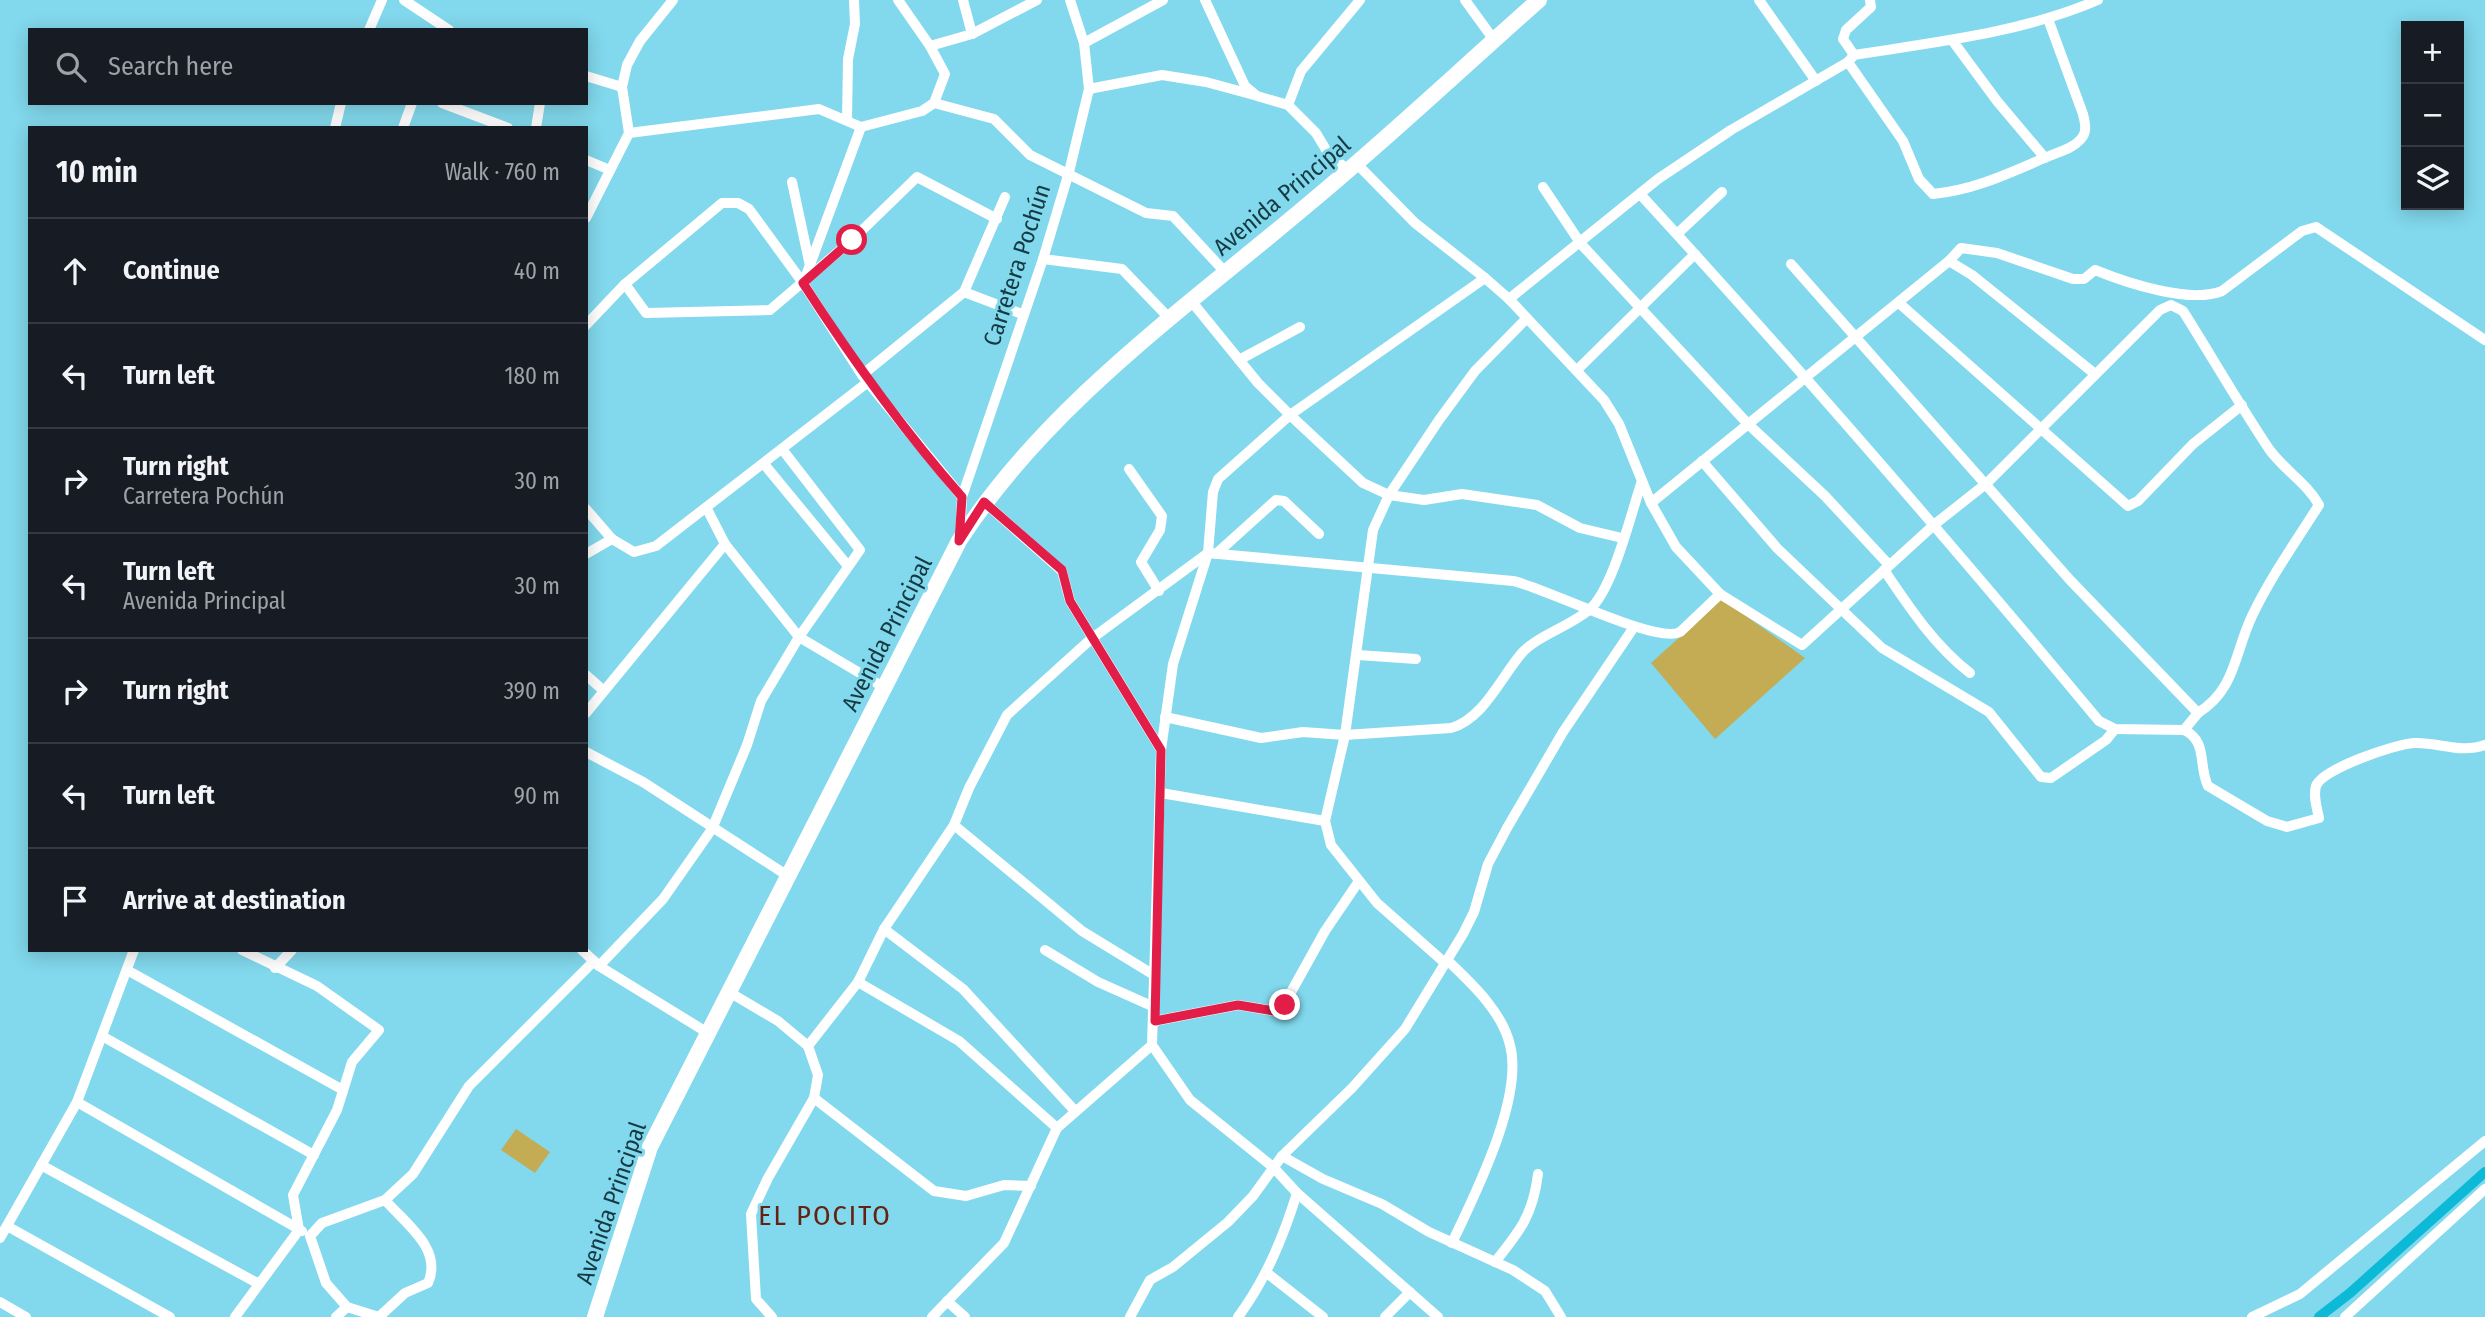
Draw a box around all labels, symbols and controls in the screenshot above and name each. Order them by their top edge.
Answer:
map controls [2401,21,2464,210]
button: + [2401,21,2464,84]
search box [28,28,588,105]
icon: search [52,48,90,86]
text: Search here [108,51,233,82]
button: − [2401,84,2464,147]
street label: Avenida Principal [1208,131,1356,261]
button: layers [2401,147,2464,210]
text: 10 min [56,154,138,190]
text: Walk · 760 m [445,158,560,186]
street label: Carretera Pochún [978,180,1056,350]
route start [836,224,867,255]
icon: ahead [56,252,94,290]
text: Continue [123,255,220,286]
text: 40 m [514,257,560,285]
icon: left [56,357,94,395]
text: Turn left [123,360,215,391]
text: 180 m [504,362,560,390]
text: Turn right [123,451,229,482]
icon: right [56,462,94,500]
text: 30 m [515,467,560,495]
text: Carretera Pochún [123,482,285,510]
street label: Avenida Principal [836,552,938,716]
text: Turn left [123,556,215,587]
icon: left [56,567,94,605]
text: 30 m [515,572,560,600]
text: Avenida Principal [123,587,286,615]
icon: right [56,672,94,710]
text: Turn right [123,675,229,706]
text: 390 m [504,677,560,705]
icon: left [56,777,94,815]
text: Turn left [123,780,215,811]
text: 90 m [514,782,560,810]
icon: arrive [56,882,94,920]
text: Arrive at destination [123,885,346,916]
route end [1269,989,1300,1020]
street label: Avenida Principal [570,1118,652,1288]
district label: EL POCITO [758,1199,892,1232]

